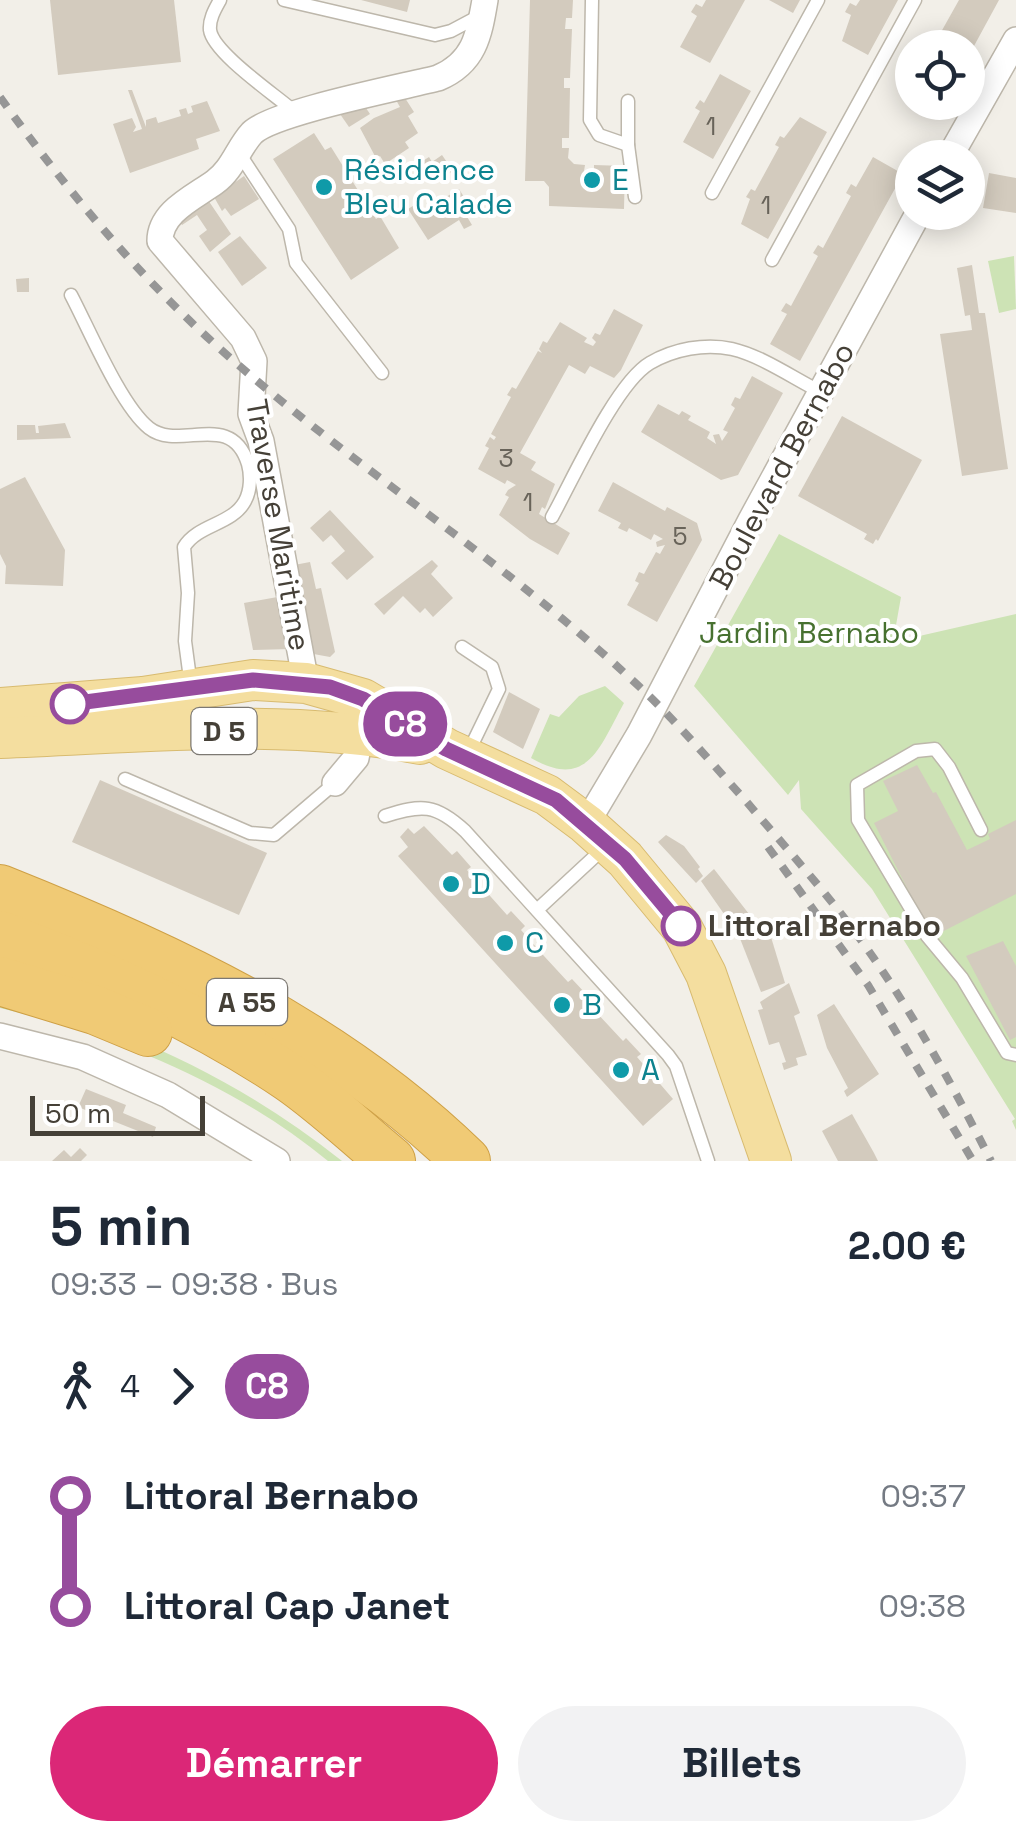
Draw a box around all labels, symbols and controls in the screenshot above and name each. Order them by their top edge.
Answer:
map controls [895,30,985,230]
button: locate [895,30,985,120]
house number: 1 [706,110,716,142]
button: layers [895,140,985,230]
place label: Résidence Bleu Calade [344,150,513,223]
place label: E [612,160,629,199]
marker: E [581,169,603,191]
marker: Résidence Bleu Calade [313,176,335,198]
house number: 1 [761,189,771,221]
street label: Boulevard Bernabo [700,335,863,596]
street label: Traverse Maritime [237,396,320,654]
house number: 3 [498,442,514,474]
house number: 1 [523,486,533,518]
house number: 5 [673,520,687,552]
park label: Jardin Bernabo [699,613,919,652]
unlabelled marker [51,685,89,723]
line badge: C8 [360,692,450,756]
text: C8 [383,702,427,746]
road number: D 5 [192,708,256,754]
place label: D [471,864,491,903]
marker: D [440,873,462,895]
place label: Littoral Bernabo [708,906,941,945]
marker: Littoral Bernabo [662,907,700,945]
place label: C [525,923,544,962]
marker: C [494,932,516,954]
road number: A 55 [207,979,287,1025]
place label: B [582,985,602,1024]
marker: B [551,994,573,1016]
place label: A [641,1050,660,1089]
marker: A [610,1059,632,1081]
scale bar [30,1091,205,1136]
text: 50 m [45,1095,111,1131]
text: 5 min [50,1191,192,1261]
text: 2.00 € [848,1222,966,1270]
text: 09:33 – 09:38 · Bus [50,1264,338,1304]
icon: walk [50,1359,105,1414]
icon: forward [155,1359,210,1414]
text: C8 [245,1364,289,1408]
text: 4 [120,1366,140,1406]
text: Littoral Bernabo [124,1472,419,1520]
text: 09:37 [880,1476,966,1516]
text: Littoral Cap Janet [124,1582,450,1630]
text: 09:38 [879,1586,966,1626]
button: Démarrer [50,1706,498,1821]
button: Billets [518,1706,966,1821]

